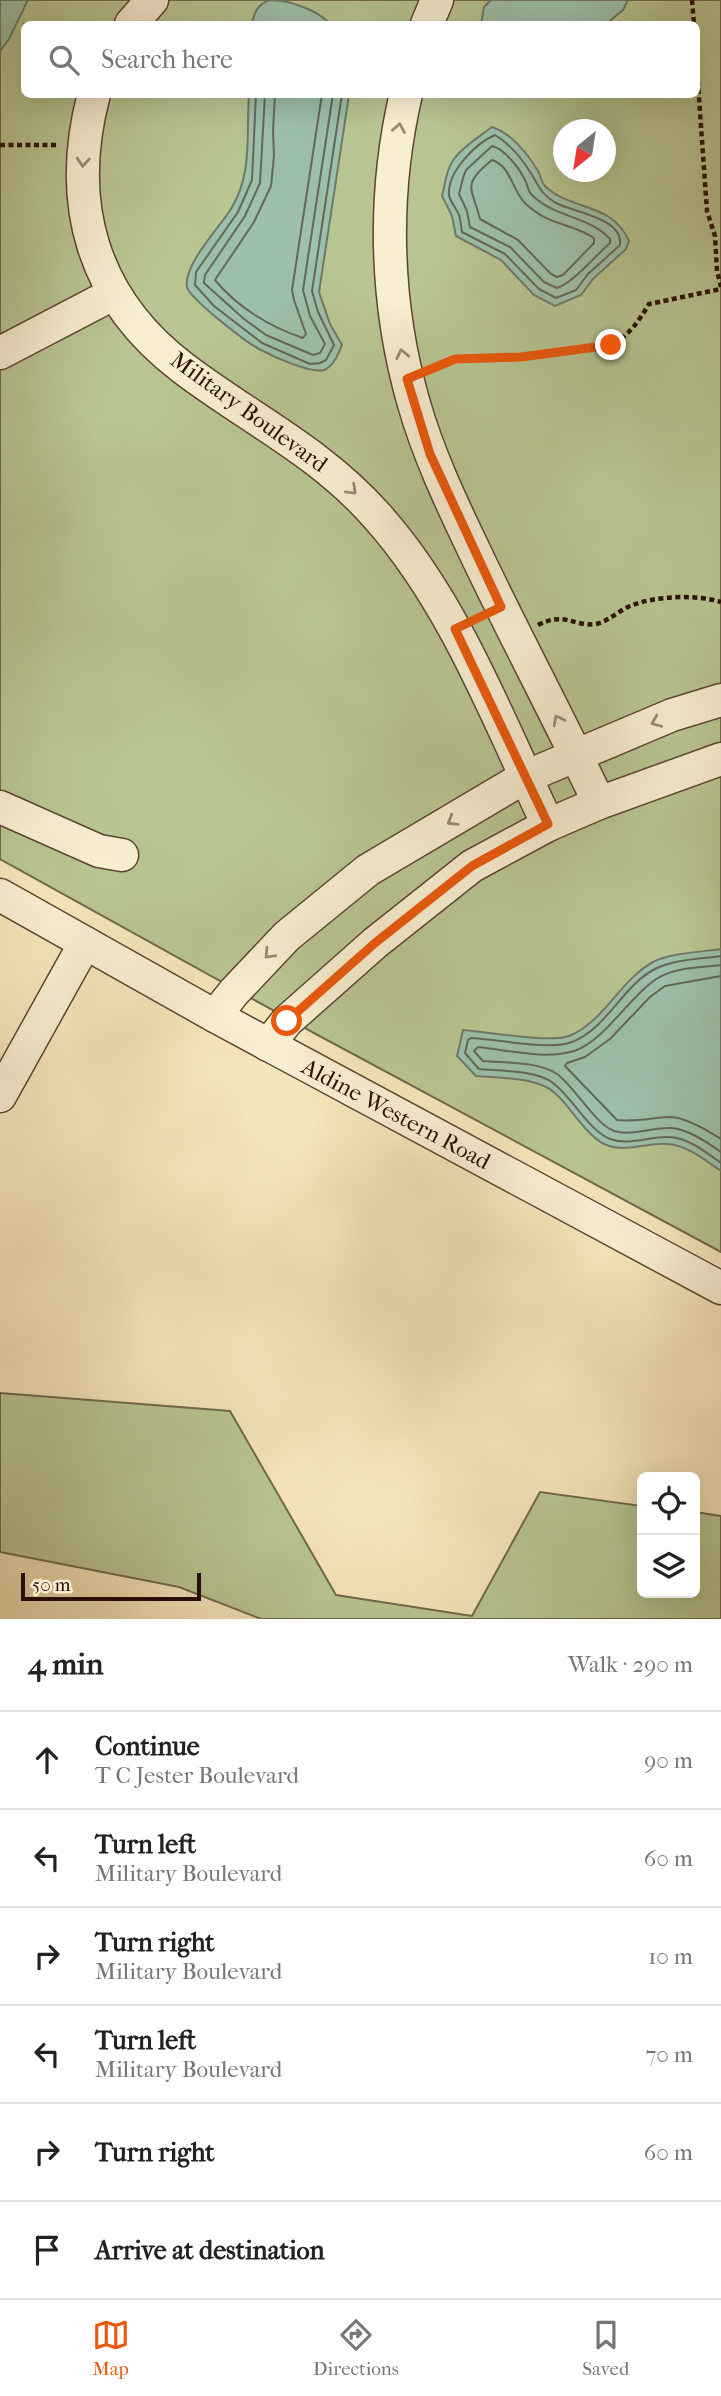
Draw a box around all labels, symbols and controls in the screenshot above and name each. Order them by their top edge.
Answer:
search box [21,21,700,98]
icon: search [45,41,83,79]
text: Search here [101,44,233,75]
north arrow [553,119,616,182]
one-way arrow [391,122,406,134]
one-way arrow [76,156,91,167]
route end [595,329,626,360]
street label: Military Boulevard [165,346,333,478]
one-way arrow [395,348,410,360]
one-way arrow [343,481,356,494]
one-way arrow [651,713,663,727]
one-way arrow [552,715,566,727]
one-way arrow [447,813,460,826]
one-way arrow [265,946,278,959]
route start [271,1005,302,1036]
street label: Aldine Western Road [296,1052,495,1175]
map controls [637,1472,700,1598]
button: locate [637,1472,700,1535]
button: layers [637,1535,700,1598]
scale bar [21,1570,201,1602]
text: 50 m [32,1574,71,1596]
text: 4 min [28,1647,103,1682]
text: Walk · 290 m [568,1651,693,1678]
text: Continue [95,1731,200,1762]
icon: ahead [28,1741,66,1779]
text: 90 m [644,1747,693,1774]
text: T C Jester Boulevard [95,1762,299,1789]
text: Turn left [95,1829,196,1860]
icon: left [28,1839,66,1877]
text: 60 m [644,1845,693,1872]
text: Military Boulevard [95,1860,282,1887]
text: Turn right [95,1927,215,1958]
icon: right [28,1937,66,1975]
text: 10 m [648,1943,693,1970]
text: Military Boulevard [95,1958,282,1985]
text: Turn left [95,2025,196,2056]
icon: left [28,2035,66,2073]
text: 70 m [645,2041,693,2068]
text: Military Boulevard [95,2056,282,2083]
icon: right [28,2133,66,2171]
text: Turn right [95,2137,215,2168]
text: 60 m [644,2139,693,2166]
icon: arrive [28,2231,66,2269]
text: Arrive at destination [95,2235,325,2266]
tab: Map [92,2316,130,2380]
tab: Directions [313,2316,399,2380]
tab: Saved [582,2316,629,2380]

